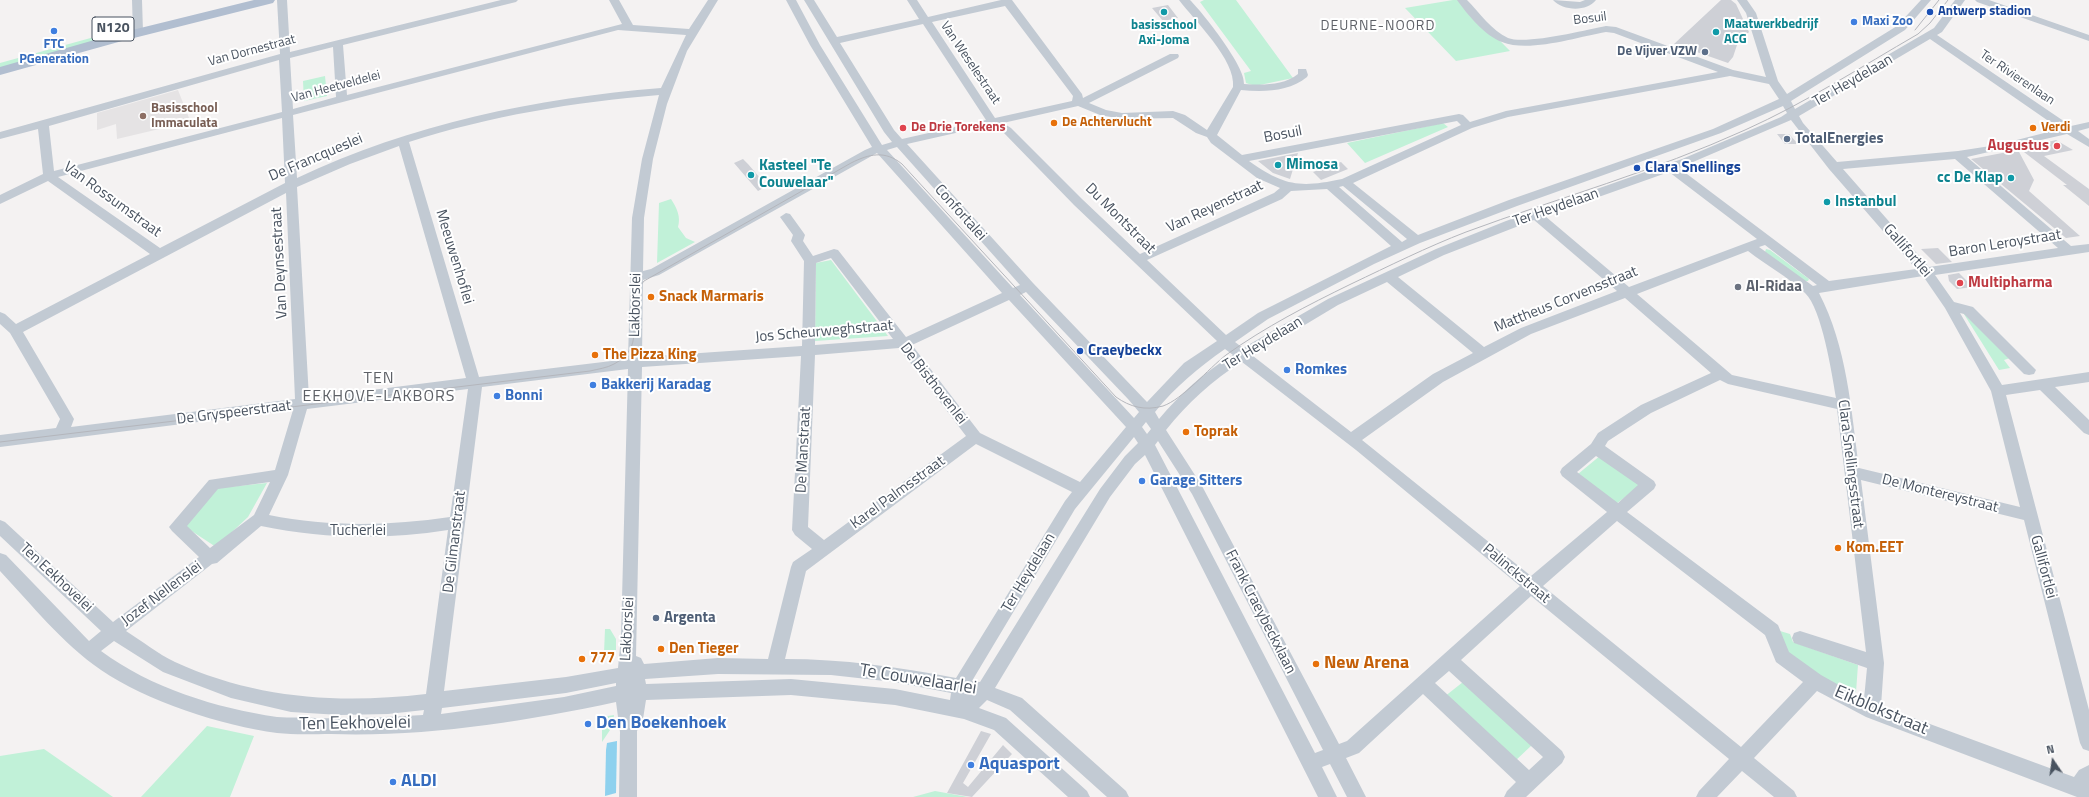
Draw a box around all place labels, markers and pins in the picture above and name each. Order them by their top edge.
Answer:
place label: Antwerp stadion [1938,4,2031,20]
marker: basisschool Axi-Joma [1159,7,1169,17]
marker: Antwerp stadion [1925,7,1935,17]
place label: Maxi Zoo [1862,14,1913,30]
place label: Maatwerkbedrijf ACG [1724,17,1818,48]
marker: Maxi Zoo [1849,17,1859,27]
place label: basisschool Axi-Joma [1131,18,1197,49]
marker: FTC PGeneration [49,26,59,36]
marker: Maatwerkbedrijf ACG [1711,27,1721,37]
place label: FTC PGeneration [19,37,89,68]
place label: De Vijver VZW [1617,44,1697,60]
marker: De Vijver VZW [1700,47,1710,57]
place label: Basisschool Immaculata [151,101,218,132]
marker: Basisschool Immaculata [138,111,148,121]
place label: De Achtervlucht [1062,115,1152,131]
marker: De Achtervlucht [1049,118,1059,128]
place label: De Drie Torekens [911,120,1006,136]
place label: Verdi [2041,120,2070,136]
marker: De Drie Torekens [898,123,908,133]
marker: Verdi [2028,123,2038,133]
place label: TotalEnergies [1795,130,1883,148]
marker: TotalEnergies [1782,134,1792,144]
place label: Augustus [1987,137,2049,155]
marker: Augustus [2052,141,2062,151]
place label: Mimosa [1286,156,1338,174]
place label: Kasteel "Te Couwelaar" [759,157,834,192]
place label: Clara Snellings [1645,159,1741,177]
marker: Mimosa [1273,160,1283,170]
marker: Clara Snellings [1632,163,1642,173]
place label: cc De Klap [1937,169,2003,187]
marker: Kasteel "Te Couwelaar" [746,170,756,180]
marker: cc De Klap [2006,173,2016,183]
place label: Instanbul [1835,193,1897,211]
marker: Instanbul [1822,197,1832,207]
place label: Multipharma [1968,274,2052,292]
place label: Al-Ridaa [1746,278,1802,296]
marker: Multipharma [1955,278,1965,288]
marker: Al-Ridaa [1733,282,1743,292]
place label: Snack Marmaris [659,288,764,306]
marker: Snack Marmaris [646,292,656,302]
place label: Craeybeckx [1088,342,1162,360]
place label: The Pizza King [603,346,696,364]
marker: Craeybeckx [1075,346,1085,356]
marker: The Pizza King [590,350,600,360]
place label: Romkes [1295,361,1347,379]
marker: Romkes [1282,365,1292,375]
place label: Bakkerij Karadag [601,376,711,394]
marker: Bakkerij Karadag [588,380,598,390]
place label: Bonni [505,387,543,405]
marker: Bonni [492,391,502,401]
place label: Toprak [1194,423,1238,441]
marker: Toprak [1181,427,1191,437]
place label: Garage Sitters [1150,472,1242,490]
marker: Garage Sitters [1137,476,1147,486]
place label: Kom.EET [1846,539,1904,557]
marker: Kom.EET [1833,543,1843,553]
place label: Argenta [664,609,716,627]
marker: Argenta [651,613,661,623]
place label: Den Tieger [669,640,738,658]
marker: Den Tieger [656,644,666,654]
place label: 777 [590,650,615,668]
place label: New Arena [1324,653,1409,675]
marker: 777 [577,654,587,664]
marker: New Arena [1311,659,1321,669]
place label: Den Boekenhoek [596,713,727,735]
marker: Den Boekenhoek [583,719,593,729]
place label: Aquasport [979,754,1060,776]
marker: Aquasport [966,760,976,770]
place label: ALDI [401,771,437,793]
marker: ALDI [388,777,398,787]

